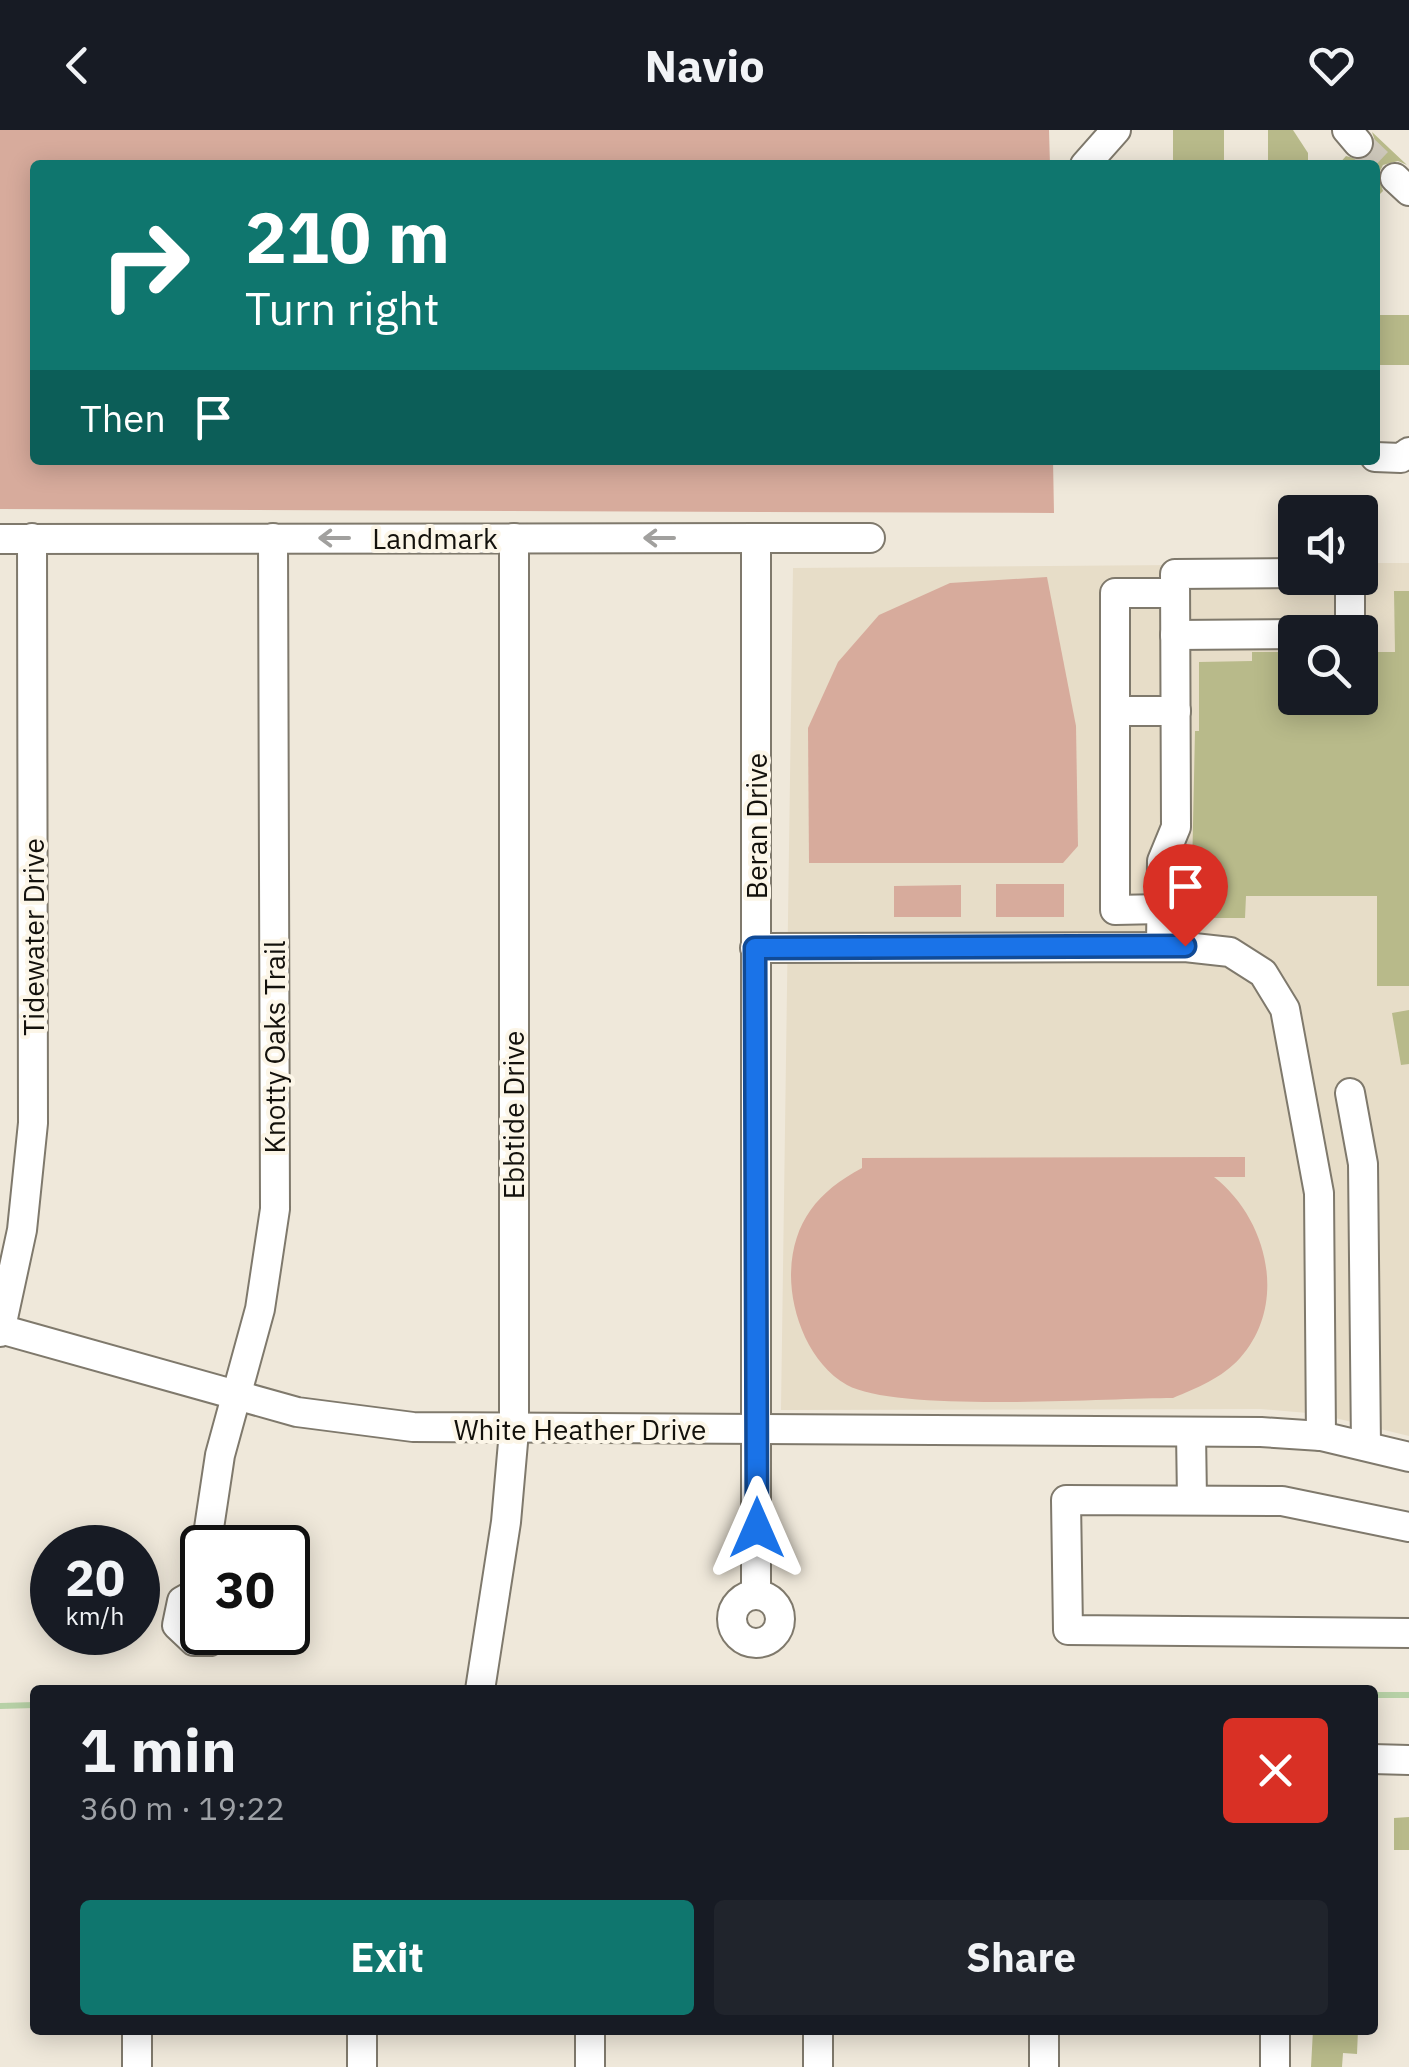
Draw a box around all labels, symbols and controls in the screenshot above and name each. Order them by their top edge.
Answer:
text: Navio [644,36,765,94]
icon: back [50,38,105,93]
icon: heart [1304,38,1359,93]
text: 210 m [245,191,450,282]
icon: right [80,200,210,330]
text: Turn right [245,279,440,337]
icon: arrive [186,390,241,445]
text: Then [80,393,166,442]
map controls [1278,495,1378,715]
button: sound [1278,495,1378,595]
street label: Landmark [372,520,498,557]
one-way arrow [318,528,350,548]
one-way arrow [643,528,676,548]
button: search [1278,615,1378,715]
street label: Beran Drive [738,753,775,899]
street label: Tidewater Drive [15,838,52,1036]
pin [1143,844,1228,947]
icon: arrive [1158,859,1213,914]
street label: Knotty Oaks Trail [256,940,293,1154]
street label: Ebbtide Drive [495,1031,532,1199]
street label: White Heather Drive [454,1411,706,1448]
position arrow [705,1476,809,1580]
speed limit sign: 30 [180,1525,310,1655]
text: 20 [65,1545,125,1610]
text: km/h [66,1599,124,1632]
text: 1 min [80,1710,237,1789]
button: close [1223,1718,1328,1823]
text: 360 m · 19:22 [80,1787,285,1829]
button: Exit [80,1900,694,2015]
button: Share [714,1900,1328,2015]

